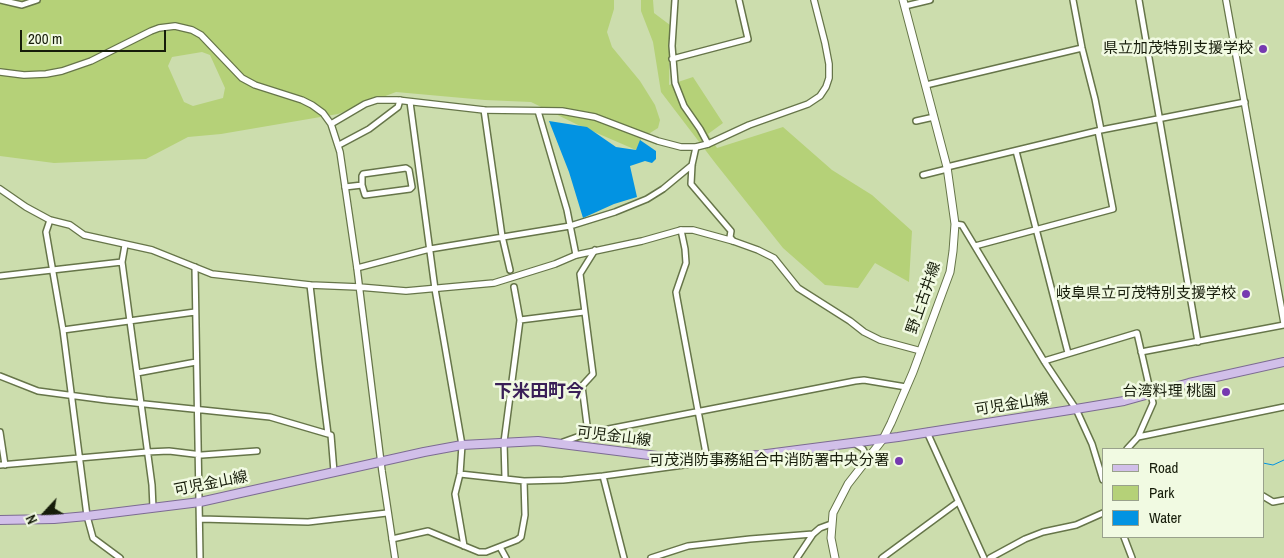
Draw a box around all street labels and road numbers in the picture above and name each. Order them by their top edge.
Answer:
street label: 野上古井線 [903,260,945,336]
street label: 可児金山線 [974,390,1050,420]
street label: 可児金山線 [576,423,652,451]
street label: 可児金山線 [172,468,250,500]

